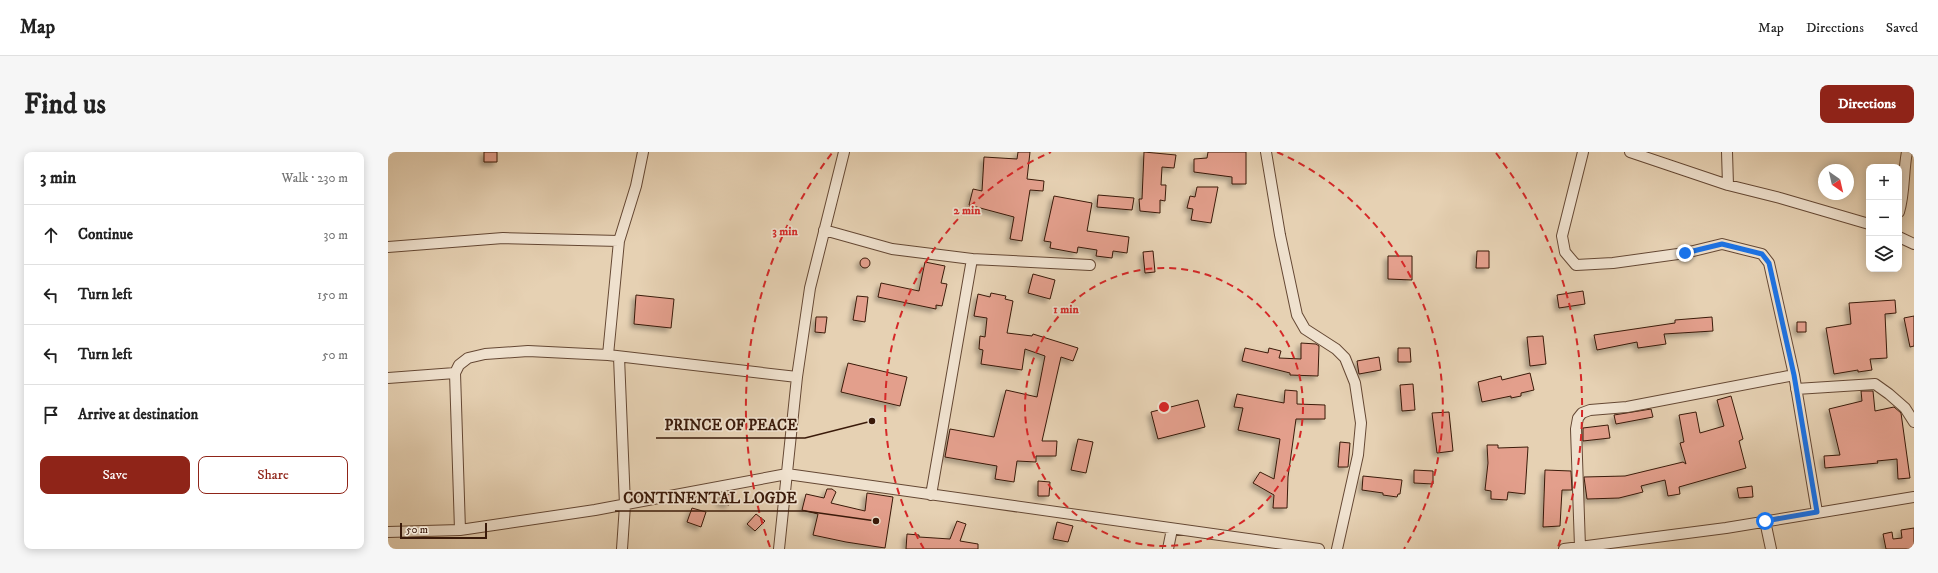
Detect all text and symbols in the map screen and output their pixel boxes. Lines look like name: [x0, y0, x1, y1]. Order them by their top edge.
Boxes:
text: Map: [20, 16, 55, 39]
text: Map: [1758, 19, 1784, 37]
text: Directions: [1806, 19, 1864, 37]
text: Saved: [1886, 19, 1918, 37]
button: Directions: [1820, 85, 1914, 123]
text: Find us: [24, 87, 106, 122]
north arrow: [1818, 164, 1854, 200]
map controls: [1866, 164, 1902, 272]
button: +: [1866, 164, 1902, 200]
text: 3 min: [40, 167, 76, 189]
text: Walk · 230 m: [282, 170, 348, 186]
button: −: [1866, 200, 1902, 236]
text: 2 min: [954, 203, 981, 218]
icon: ahead: [40, 224, 62, 246]
text: 3 min: [772, 224, 798, 239]
text: Continue: [78, 225, 133, 244]
text: 30 m: [324, 227, 348, 243]
button: layers: [1866, 236, 1902, 272]
route end: [1676, 244, 1694, 262]
icon: left: [40, 284, 62, 306]
text: Turn left: [78, 285, 132, 304]
text: 150 m: [317, 287, 348, 303]
text: 1 min: [1053, 302, 1079, 317]
icon: left: [40, 344, 62, 366]
text: Turn left: [78, 345, 132, 364]
text: 50 m: [322, 347, 348, 363]
centre of rings: [1157, 400, 1171, 414]
icon: arrive: [40, 404, 62, 426]
text: Arrive at destination: [78, 405, 198, 424]
callout: PRINCE OF PEACE: [656, 411, 805, 438]
text: PRINCE OF PEACE: [664, 416, 798, 435]
button: Save: [40, 456, 190, 494]
button: Share: [198, 456, 348, 494]
callout: CONTINENTAL LOGDE: [615, 484, 805, 511]
text: CONTINENTAL LOGDE: [623, 489, 797, 508]
route start: [1756, 512, 1774, 530]
scale bar: [400, 521, 487, 540]
text: 50 m: [406, 523, 428, 537]

